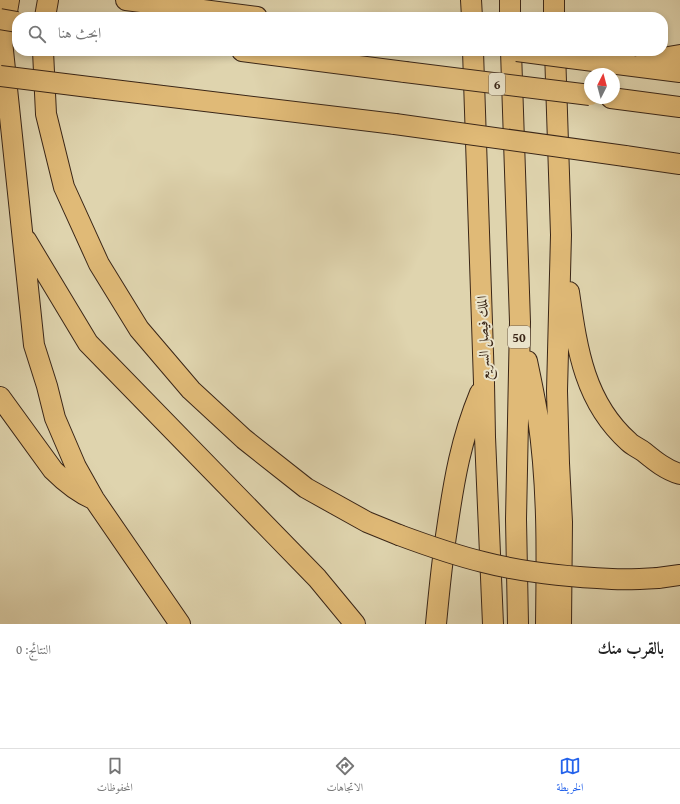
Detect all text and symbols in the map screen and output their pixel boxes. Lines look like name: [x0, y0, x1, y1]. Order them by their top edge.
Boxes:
search box: [12, 12, 668, 56]
text: ابحث هنا: [58, 22, 101, 43]
icon: search: [26, 23, 48, 45]
north arrow: [584, 68, 620, 104]
road number: 6: [489, 73, 505, 95]
street label: الملك فيصل السريع: [472, 295, 498, 381]
road number: 50: [508, 326, 530, 348]
text: بالقرب منك: [597, 635, 664, 660]
text: النتائج: 0: [16, 640, 51, 659]
tab: المحفوظات: [97, 755, 133, 798]
tab: الاتجاهات: [326, 755, 363, 798]
tab: الخريطة: [557, 755, 583, 798]

